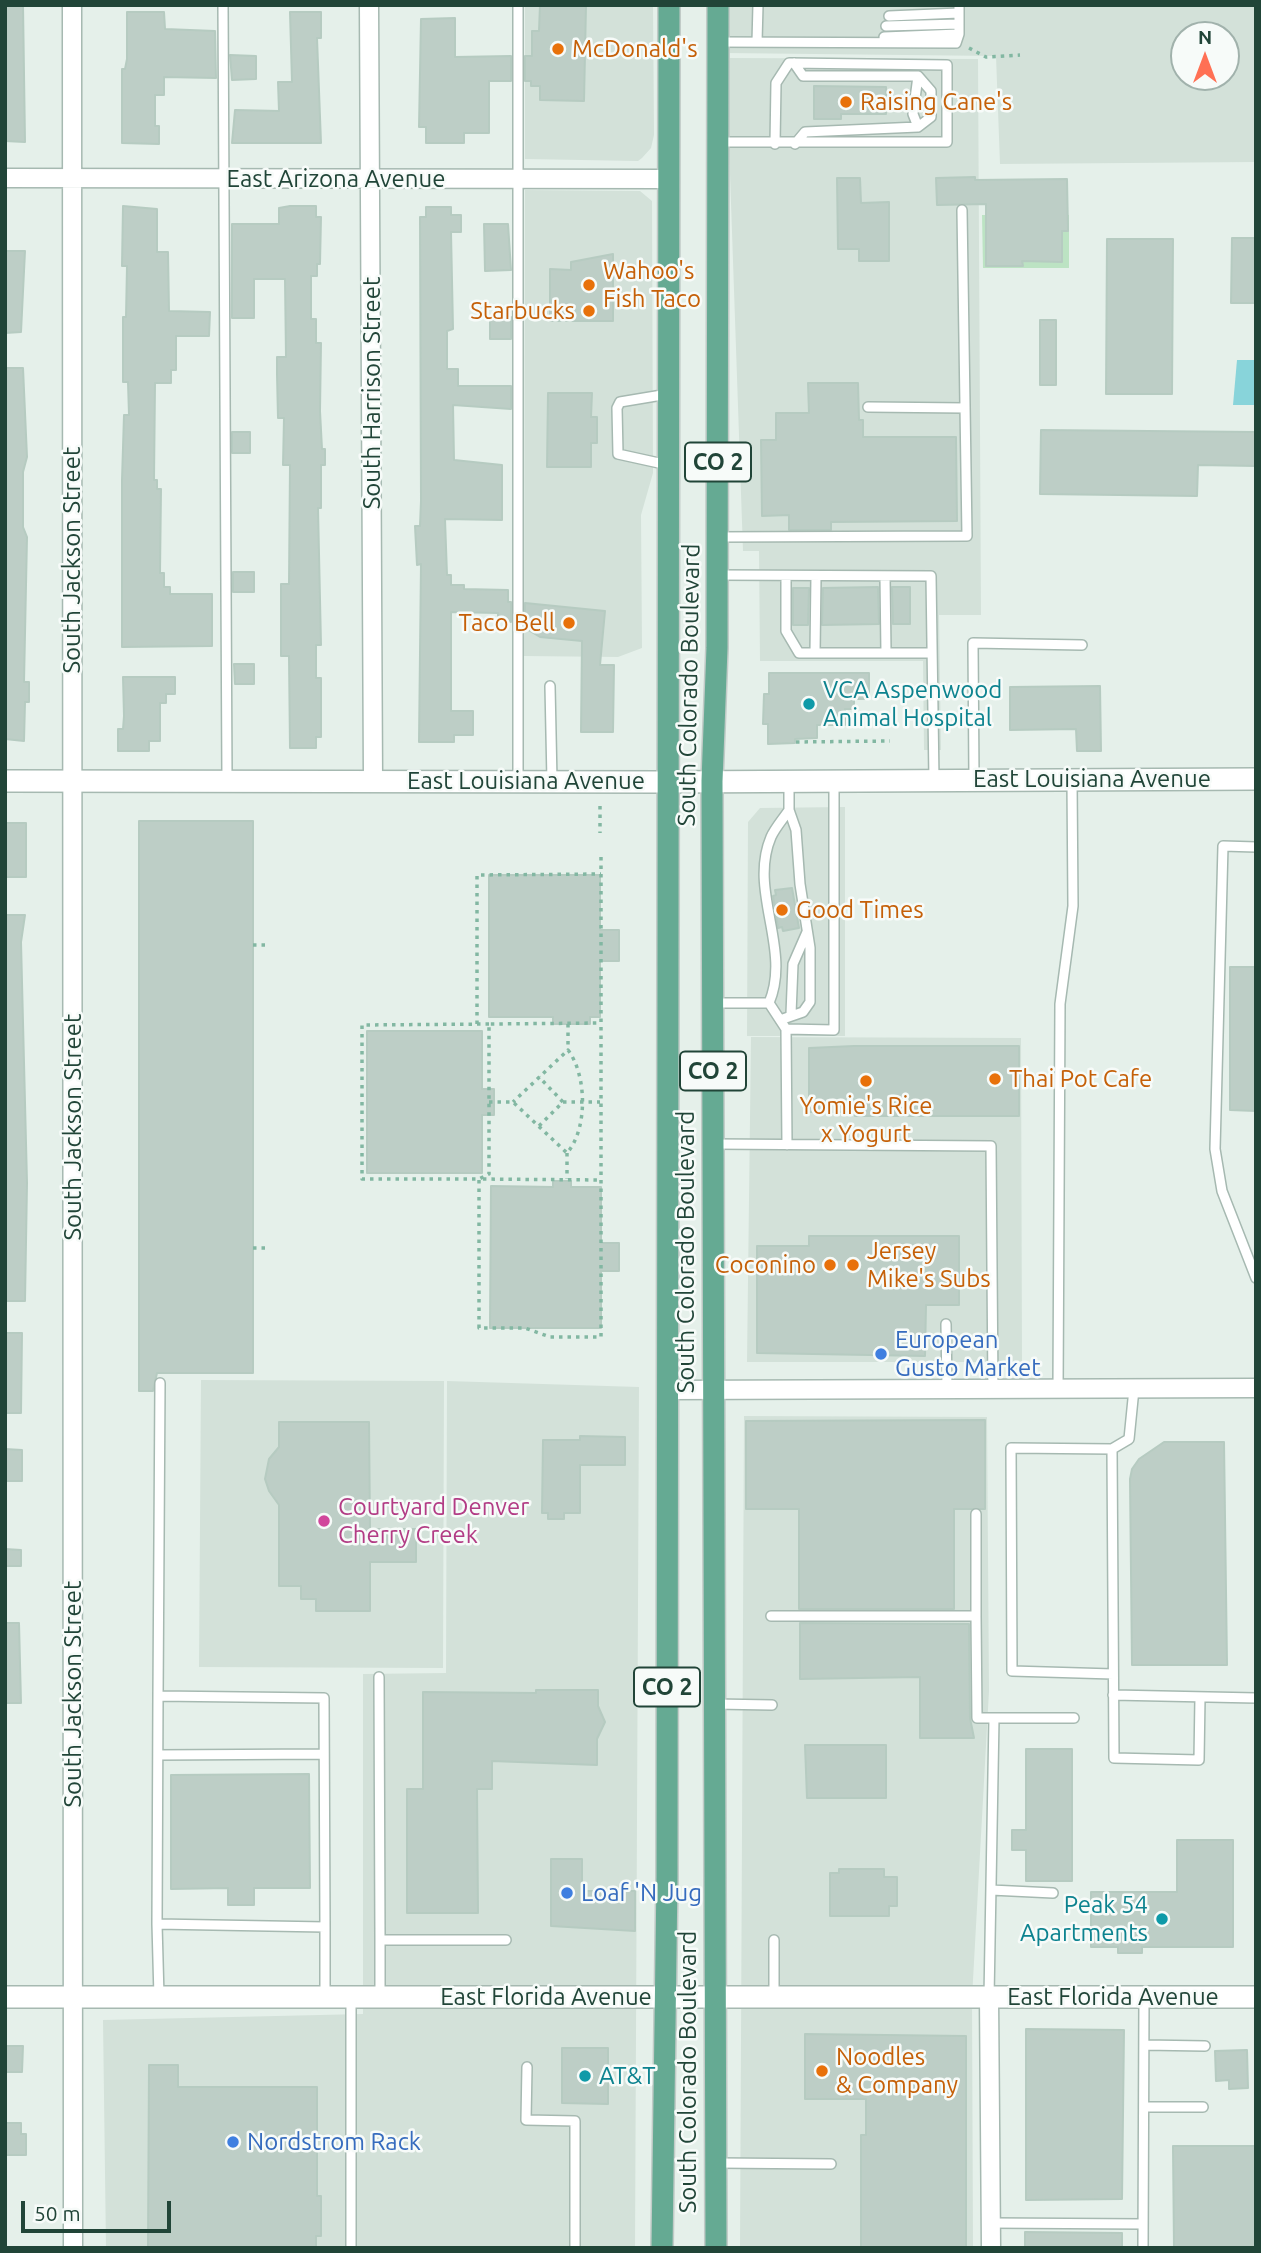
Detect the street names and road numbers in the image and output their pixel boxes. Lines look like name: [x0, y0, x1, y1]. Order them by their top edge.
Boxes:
street label: East Arizona Avenue: [227, 165, 445, 193]
street label: South Harrison Street: [358, 277, 386, 509]
road number: CO 2: [685, 442, 751, 482]
street label: South Jackson Street: [58, 446, 86, 674]
street label: South Colorado Boulevard: [672, 543, 706, 827]
street label: East Louisiana Avenue: [973, 765, 1211, 793]
street label: East Louisiana Avenue: [407, 767, 645, 795]
street label: South Jackson Street: [59, 1013, 87, 1241]
road number: CO 2: [680, 1052, 746, 1090]
street label: South Colorado Boulevard: [672, 1111, 700, 1393]
street label: South Jackson Street: [59, 1580, 87, 1808]
road number: CO 2: [634, 1668, 700, 1706]
street label: South Colorado Boulevard: [674, 1931, 702, 2213]
street label: East Florida Avenue: [440, 1983, 652, 2011]
street label: East Florida Avenue: [1007, 1983, 1219, 2011]

